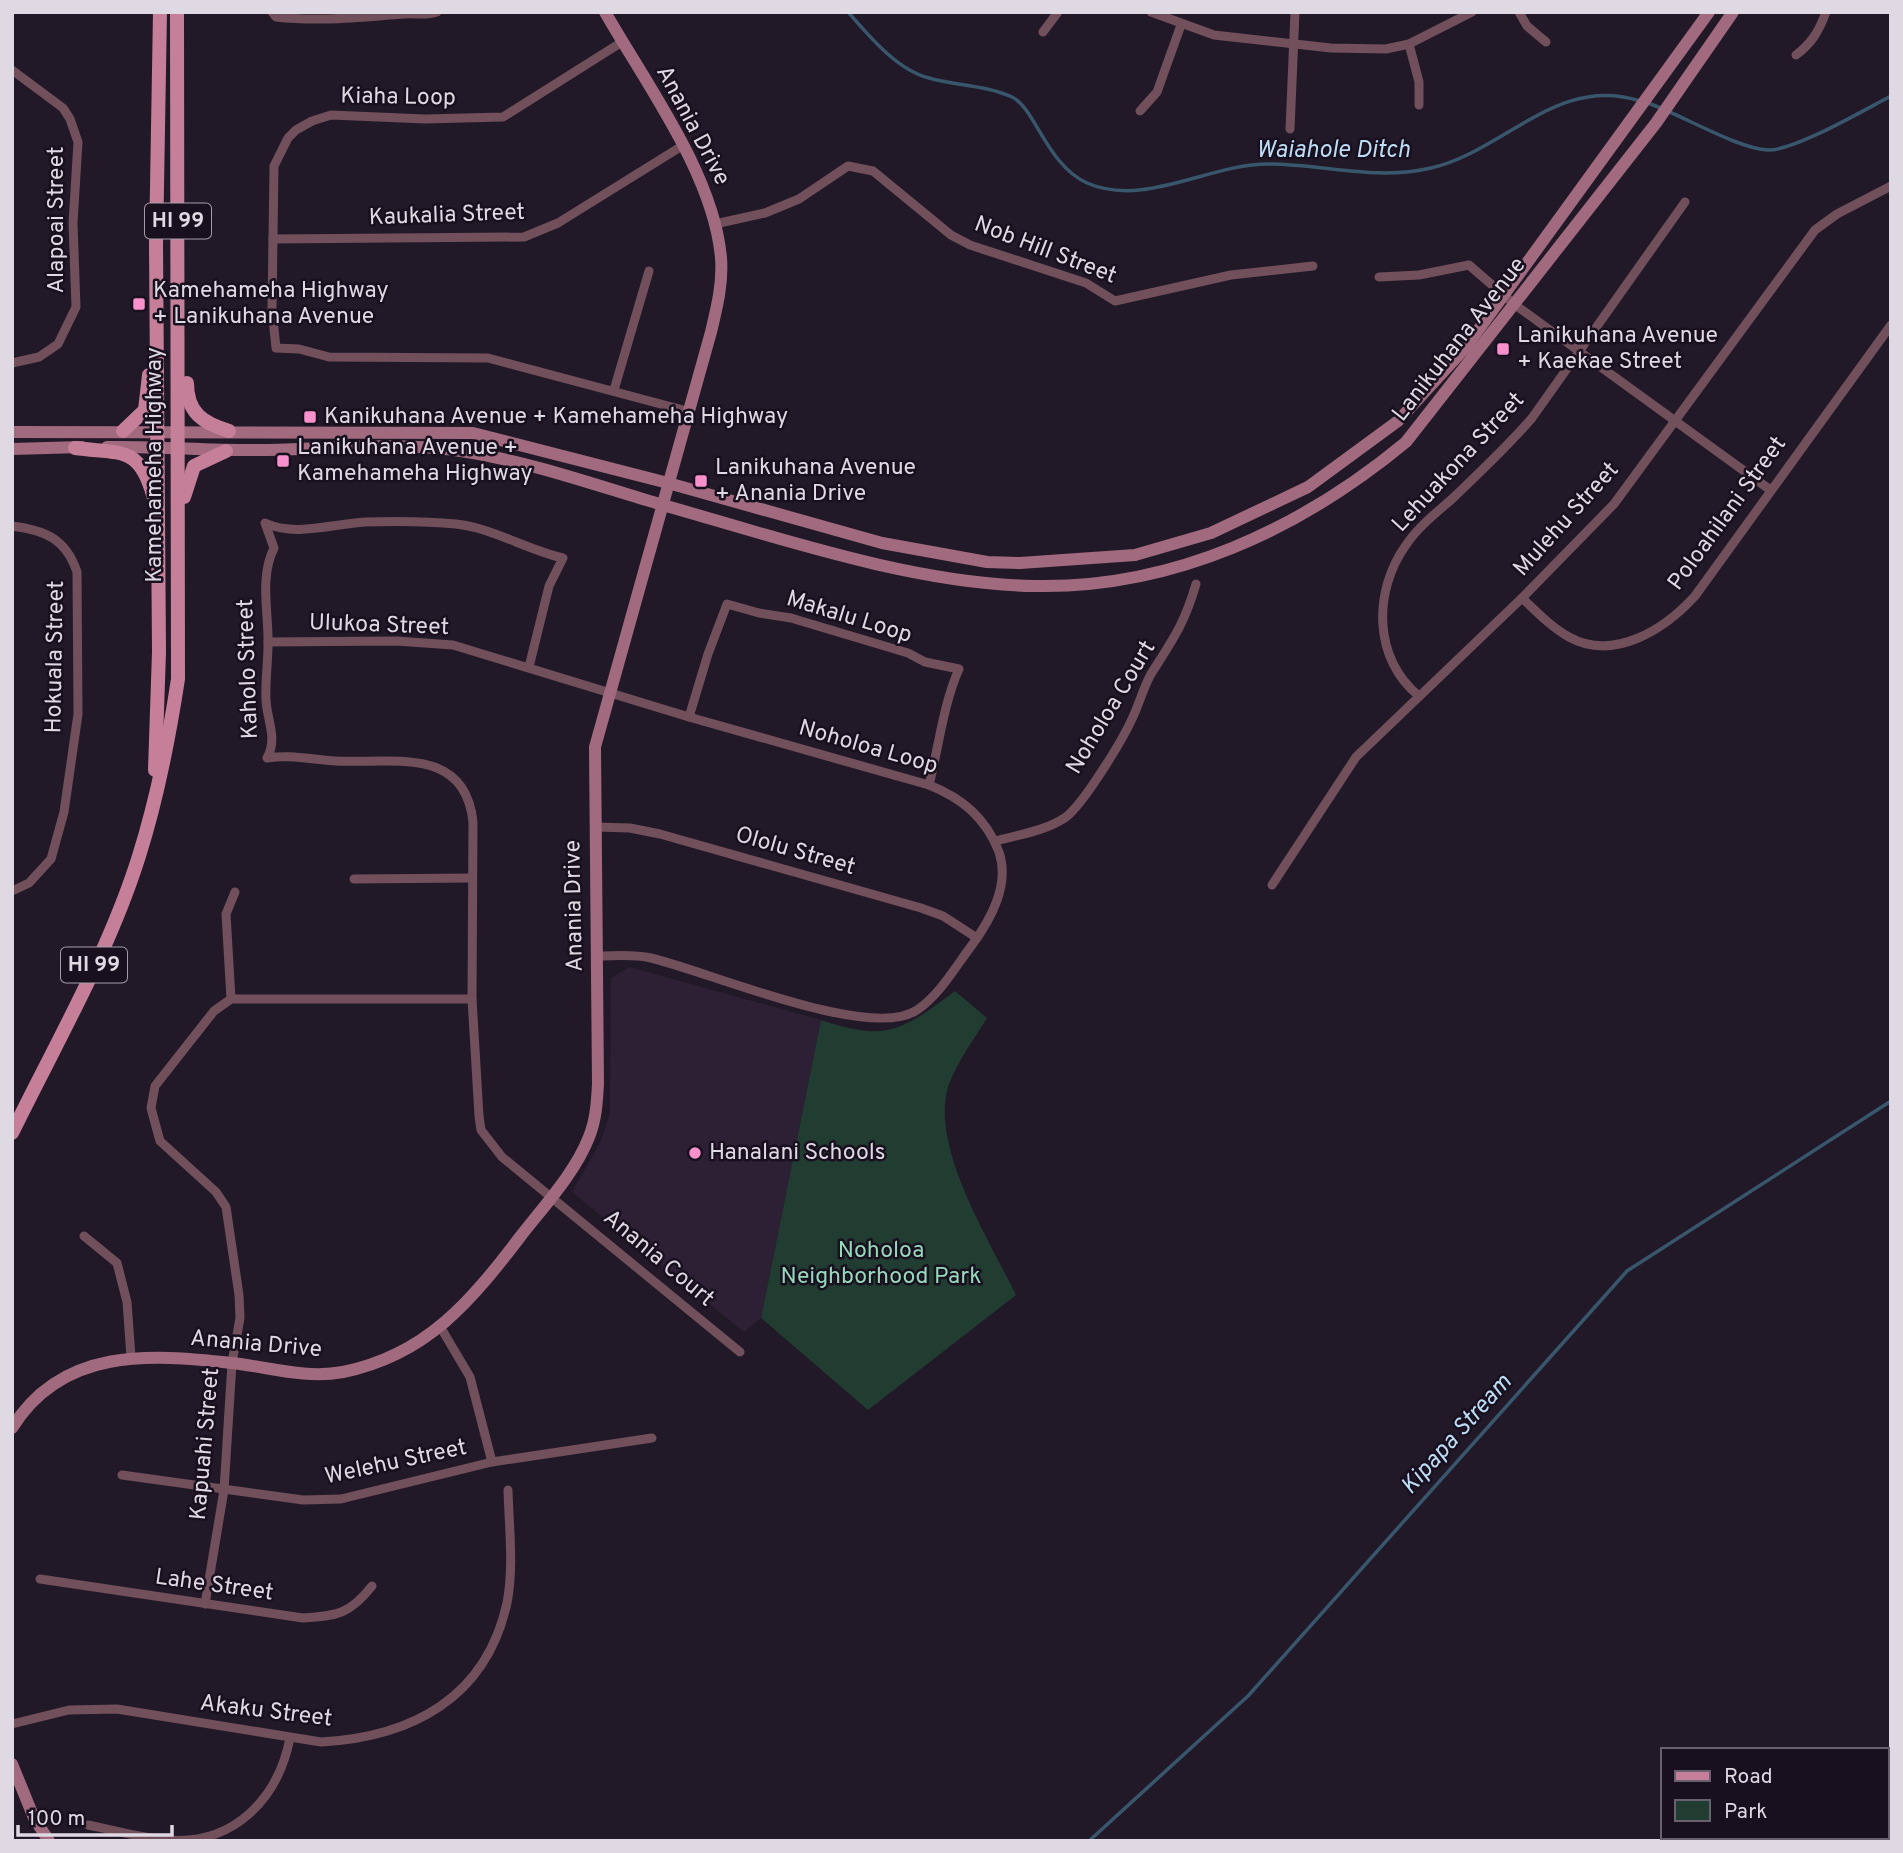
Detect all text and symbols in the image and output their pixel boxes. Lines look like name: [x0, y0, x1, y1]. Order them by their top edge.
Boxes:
street label: Anania Drive: [648, 61, 736, 191]
street label: Kiaha Loop: [340, 82, 456, 114]
water label: Waiahole Ditch: [1256, 136, 1410, 166]
street label: Alapoai Street: [43, 146, 72, 294]
street label: Kaukalia Street: [368, 199, 526, 233]
road number: HI 99: [145, 204, 211, 238]
street label: Nob Hill Street: [970, 211, 1120, 291]
street label: Lanikuhana Avenue: [1387, 252, 1533, 428]
place label: Kamehameha Highway + Lanikuhana Avenue: [153, 277, 389, 332]
marker: Kamehameha Highway + Lanikuhana Avenue: [131, 296, 147, 312]
place label: Lanikuhana Avenue + Kaekae Street: [1517, 322, 1718, 377]
marker: Lanikuhana Avenue + Kaekae Street: [1495, 341, 1511, 357]
street label: Kamehameha Highway: [141, 347, 170, 583]
street label: Lehuakona Street: [1386, 387, 1532, 539]
place label: Kanikuhana Avenue + Kamehameha Highway: [324, 403, 788, 432]
marker: Kanikuhana Avenue + Kamehameha Highway: [302, 409, 318, 425]
street label: Poloahilani Street: [1662, 431, 1794, 597]
place label: Lanikuhana Avenue + Kamehameha Highway: [297, 434, 533, 489]
marker: Lanikuhana Avenue + Kamehameha Highway: [275, 453, 291, 469]
place label: Lanikuhana Avenue + Anania Drive: [715, 454, 916, 509]
street label: Mulehu Street: [1508, 457, 1626, 583]
marker: Lanikuhana Avenue + Anania Drive: [693, 473, 709, 489]
street label: Hokuala Street: [40, 580, 72, 734]
street label: Makalu Loop: [783, 585, 915, 651]
street label: Kaholo Street: [232, 598, 266, 740]
street label: Ulukoa Street: [308, 609, 450, 643]
street label: Noholoa Court: [1061, 636, 1163, 780]
street label: Noholoa Loop: [795, 714, 941, 782]
street label: Ololu Street: [732, 821, 858, 883]
street label: Anania Drive: [559, 840, 591, 972]
road number: HI 99: [61, 948, 127, 982]
place label: Hanalani Schools: [709, 1139, 886, 1168]
marker: Hanalani Schools: [687, 1145, 703, 1161]
street label: Anania Court: [596, 1204, 720, 1314]
park label: Noholoa Neighborhood Park: [781, 1237, 981, 1292]
street label: Anania Drive: [189, 1325, 323, 1365]
street label: Kapuahi Street: [185, 1367, 227, 1521]
water label: Kipapa Stream: [1395, 1368, 1519, 1501]
street label: Welehu Street: [322, 1434, 470, 1492]
street label: Lahe Street: [153, 1563, 275, 1609]
street label: Akaku Street: [198, 1690, 334, 1734]
legend: [1661, 1748, 1889, 1839]
text: Road: [1724, 1764, 1773, 1791]
scale bar: [18, 1794, 172, 1838]
text: Park: [1724, 1799, 1767, 1826]
text: 100 m: [28, 1806, 85, 1833]

